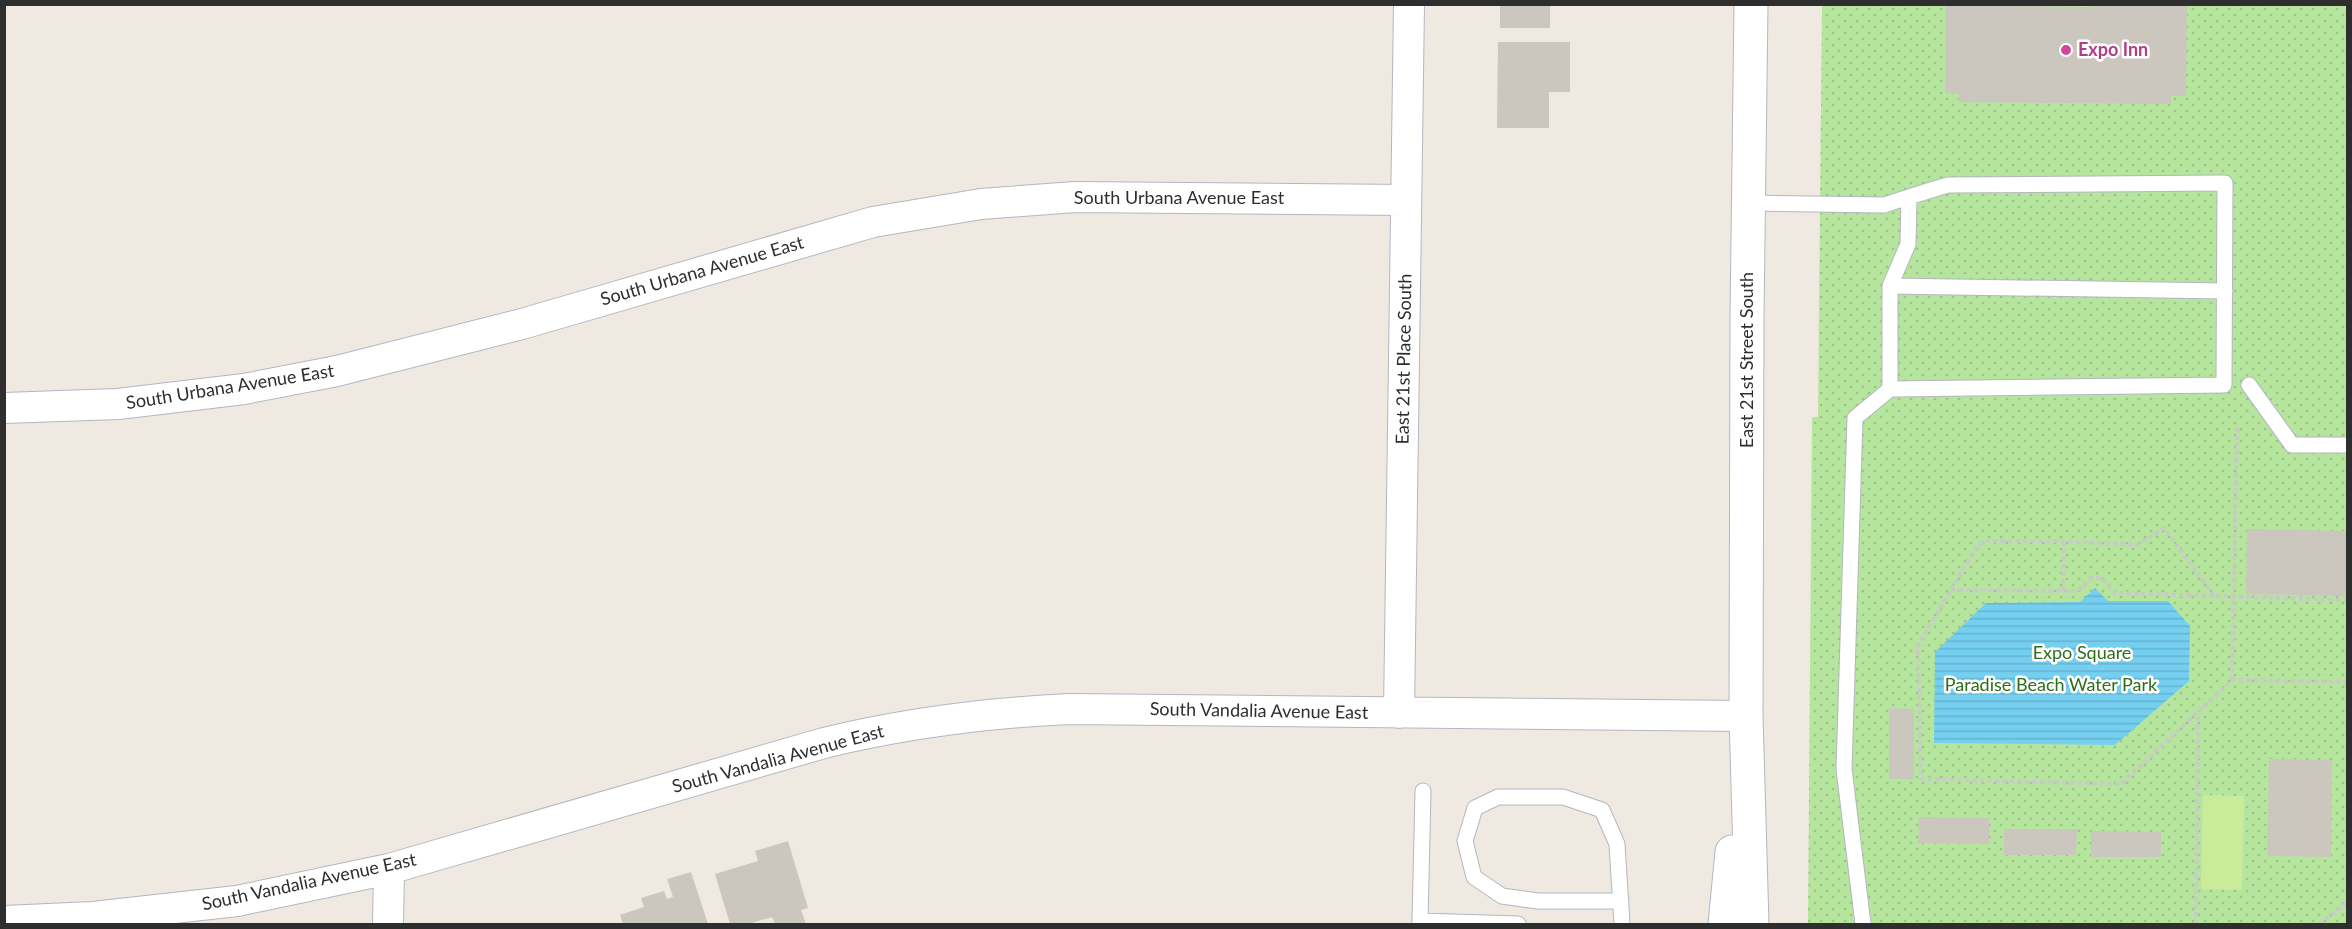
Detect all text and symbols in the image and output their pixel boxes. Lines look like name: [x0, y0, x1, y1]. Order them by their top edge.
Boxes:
place label: Expo Inn: [2078, 38, 2148, 60]
marker: Expo Inn: [2059, 43, 2073, 57]
street label: South Urbana Avenue East: [1074, 186, 1285, 208]
street label: South Urbana Avenue East: [598, 230, 806, 310]
street label: East 21st Street South: [1735, 272, 1757, 448]
street label: East 21st Place South: [1391, 273, 1415, 445]
street label: South Urbana Avenue East: [124, 359, 336, 413]
park label: Expo Square: [2033, 641, 2131, 663]
park label: Paradise Beach Water Park: [1945, 673, 2158, 695]
street label: South Vandalia Avenue East: [1150, 697, 1369, 723]
street label: South Vandalia Avenue East: [669, 719, 887, 797]
street label: South Vandalia Avenue East: [200, 847, 418, 914]

